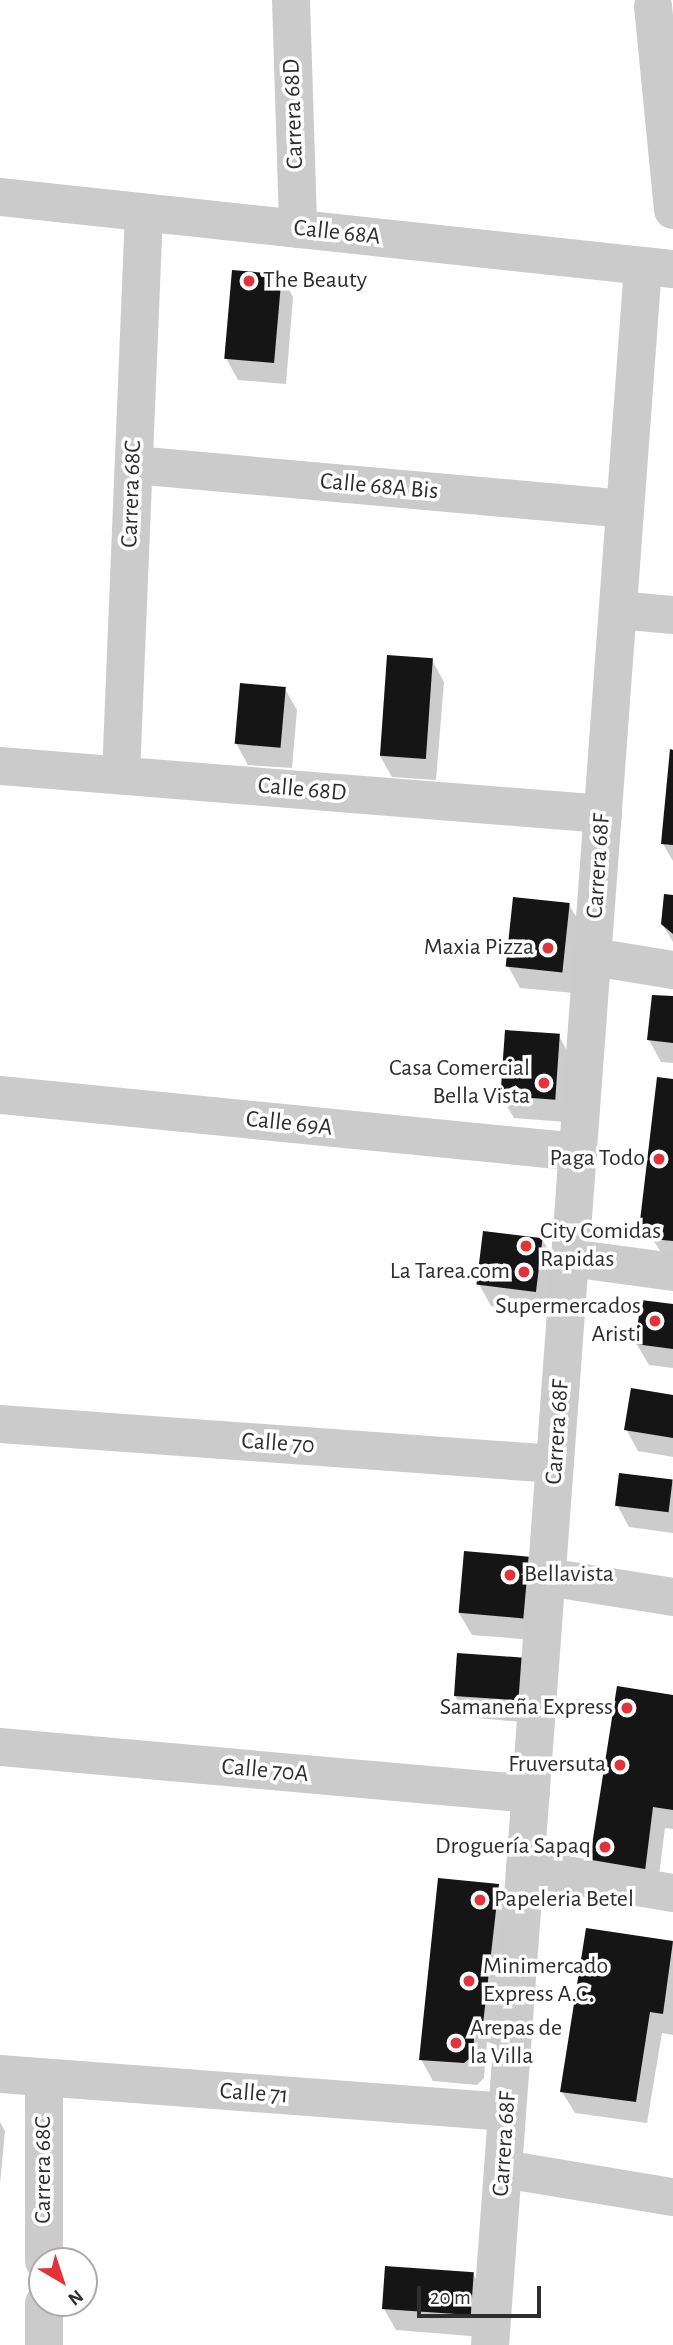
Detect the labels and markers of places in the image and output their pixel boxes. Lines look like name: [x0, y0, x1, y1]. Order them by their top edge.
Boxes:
place label: The Beauty: [263, 267, 367, 295]
marker: The Beauty: [241, 273, 257, 289]
place label: Maxia Pizza: [424, 934, 534, 962]
marker: Maxia Pizza: [540, 940, 556, 956]
place label: Casa Comercial Bella Vista: [389, 1055, 530, 1111]
marker: Casa Comercial Bella Vista: [536, 1075, 552, 1091]
place label: Paga Todo: [549, 1145, 645, 1173]
marker: Paga Todo: [651, 1151, 667, 1167]
place label: City Comidas Rapidas: [540, 1218, 661, 1274]
marker: City Comidas Rapidas: [518, 1238, 534, 1254]
place label: La Tarea.com: [390, 1258, 510, 1286]
marker: La Tarea.com: [516, 1264, 532, 1280]
place label: Supermercados Aristi: [495, 1293, 641, 1349]
marker: Supermercados Aristi: [647, 1313, 663, 1329]
place label: Bellavista: [524, 1561, 614, 1589]
marker: Bellavista: [502, 1567, 518, 1583]
place label: Samaneña Express: [440, 1694, 613, 1722]
marker: Samaneña Express: [619, 1700, 635, 1716]
place label: Fruversuta: [508, 1751, 606, 1779]
marker: Fruversuta: [612, 1757, 628, 1773]
place label: Droguería Sapaq: [435, 1833, 591, 1861]
marker: Droguería Sapaq: [597, 1839, 613, 1855]
place label: Papeleria Betel: [494, 1886, 634, 1914]
marker: Papeleria Betel: [472, 1892, 488, 1908]
place label: Minimercado Express A.C.: [483, 1953, 608, 2009]
marker: Minimercado Express A.C.: [461, 1973, 477, 1989]
place label: Arepas de la Villa: [470, 2015, 562, 2071]
marker: Arepas de la Villa: [448, 2035, 464, 2051]

